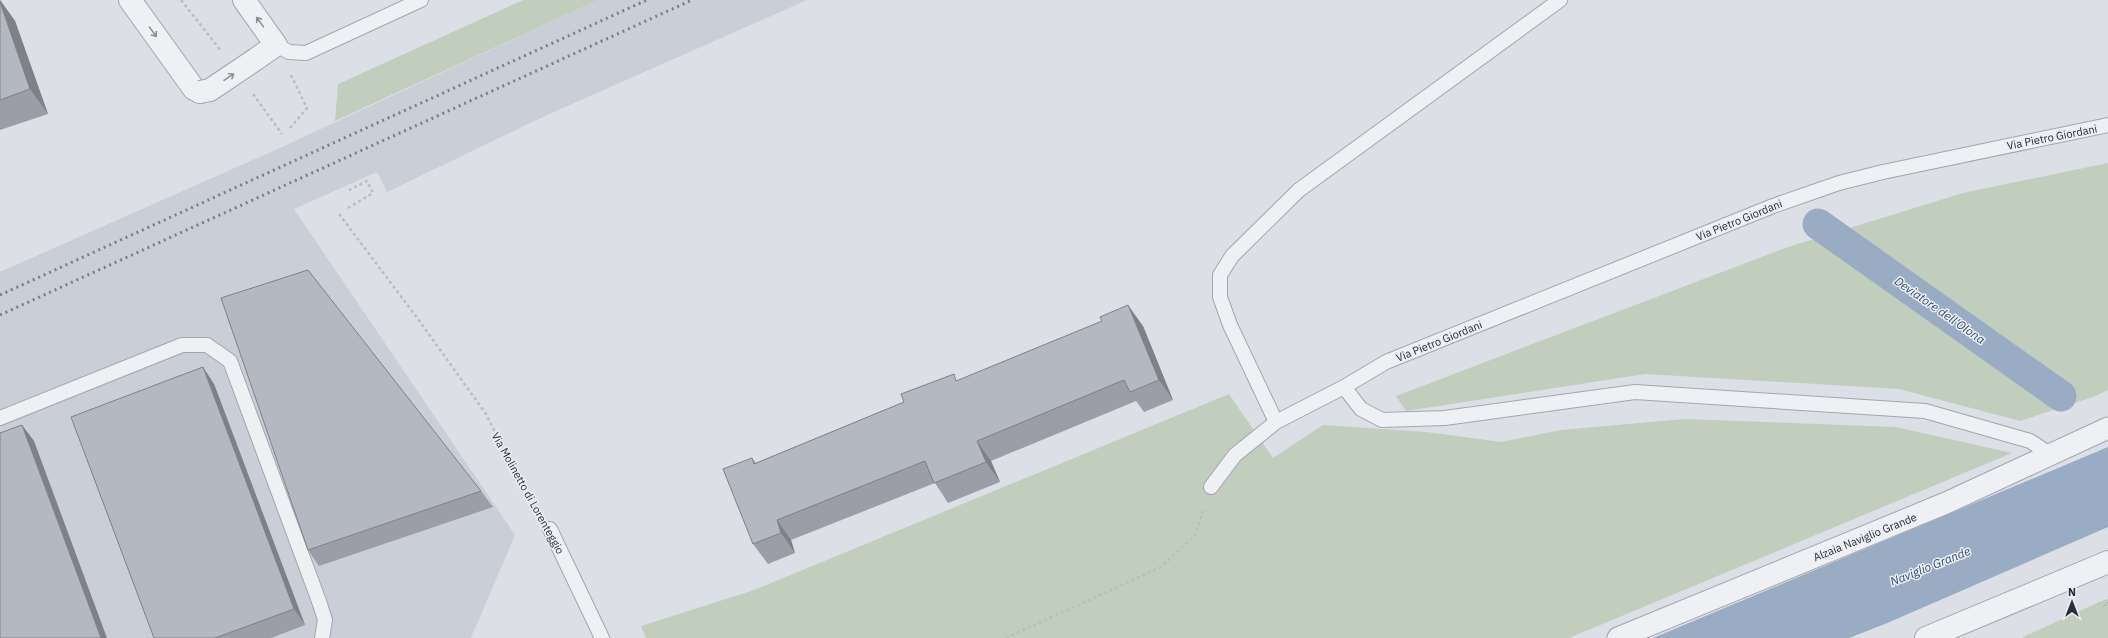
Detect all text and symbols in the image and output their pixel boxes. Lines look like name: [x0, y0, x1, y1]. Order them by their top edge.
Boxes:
one-way arrow: [256, 17, 264, 28]
one-way arrow: [148, 26, 157, 37]
one-way arrow: [223, 73, 234, 81]
street label: Via Pietro Giordani: [2006, 121, 2098, 153]
street label: Via Pietro Giordani: [1694, 196, 1784, 244]
water label: Deviatore dell'Olona: [1892, 273, 1988, 347]
street label: Via Pietro Giordani: [1394, 317, 1484, 365]
street label: Via Molinetto di Lorenteggio: [489, 430, 567, 556]
street label: Alzaia Naviglio Grande: [1811, 510, 1919, 564]
water label: Naviglio Grande: [1888, 543, 1972, 589]
north arrow: [2052, 582, 2092, 622]
text: N: [2068, 585, 2076, 599]

